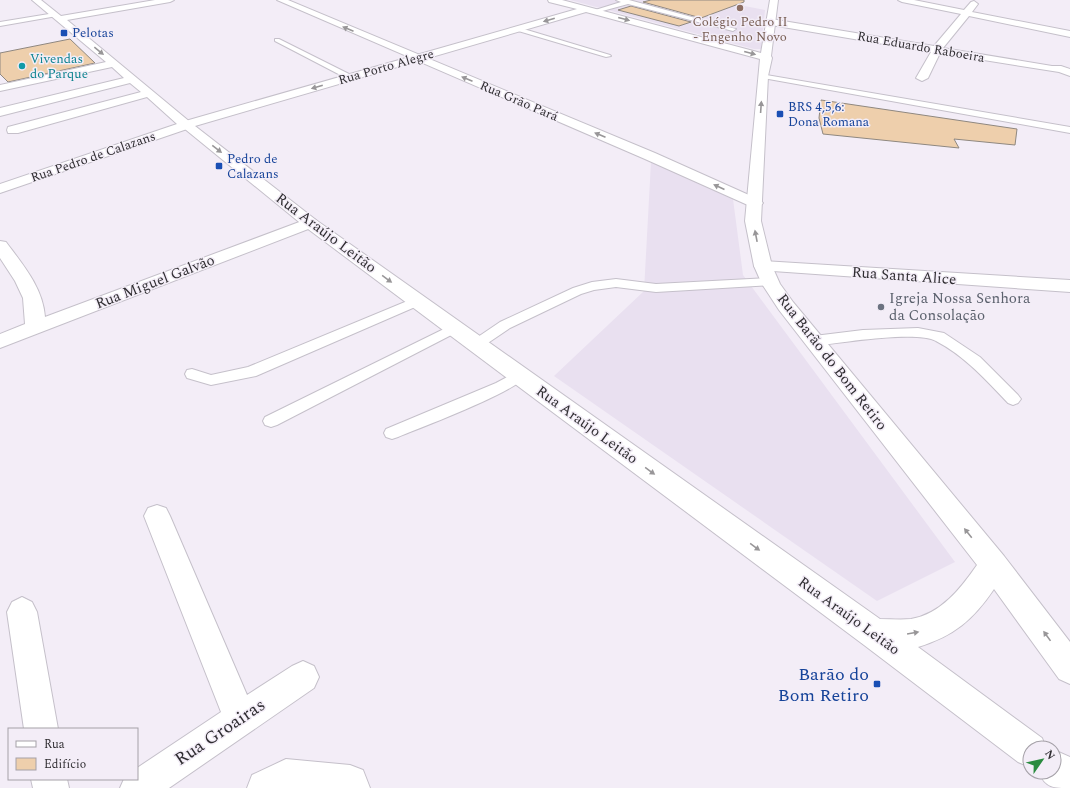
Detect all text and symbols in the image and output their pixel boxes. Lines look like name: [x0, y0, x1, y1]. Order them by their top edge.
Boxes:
marker: Colégio Pedro II - Engenho Novo: [735, 3, 745, 13]
place label: Colégio Pedro II - Engenho Novo: [692, 12, 788, 47]
one-way arrow: [619, 16, 631, 22]
one-way arrow: [543, 17, 555, 23]
place label: Pelotas: [72, 23, 114, 43]
one-way arrow: [341, 25, 353, 31]
street label: Rua Eduardo Raboeira: [856, 26, 987, 68]
marker: Pelotas: [59, 28, 69, 38]
street label: Rua Porto Alegre: [336, 44, 436, 90]
one-way arrow: [93, 46, 104, 55]
place label: Vivendas do Parque: [30, 49, 88, 84]
one-way arrow: [744, 50, 756, 56]
marker: Vivendas do Parque: [17, 61, 27, 71]
street label: Rua Grão Pará: [477, 75, 562, 127]
one-way arrow: [461, 76, 473, 82]
one-way arrow: [311, 84, 323, 90]
place label: BRS 4,5,6: Dona Romana: [788, 97, 870, 132]
one-way arrow: [758, 101, 765, 113]
marker: BRS 4,5,6: Dona Romana: [775, 109, 785, 119]
street label: Rua Pedro de Calazans: [28, 126, 158, 188]
one-way arrow: [594, 131, 606, 137]
one-way arrow: [211, 145, 222, 154]
place label: Pedro de Calazans: [227, 149, 279, 184]
marker: Pedro de Calazans: [214, 161, 224, 171]
one-way arrow: [714, 184, 725, 190]
street label: Rua Araújo Leitão: [271, 187, 381, 279]
one-way arrow: [753, 230, 759, 242]
street label: Rua Miguel Galvão: [92, 249, 218, 315]
street label: Rua Santa Alice: [851, 261, 957, 291]
one-way arrow: [382, 275, 392, 283]
place label: Igreja Nossa Senhora da Consolação: [889, 287, 1031, 327]
street label: Rua Barão do Bom Retiro: [771, 289, 893, 435]
marker: Igreja Nossa Senhora da Consolação: [876, 302, 886, 312]
street label: Rua Araújo Leitão: [531, 380, 643, 470]
one-way arrow: [645, 467, 656, 475]
one-way arrow: [964, 527, 973, 538]
one-way arrow: [750, 543, 761, 552]
street label: Rua Araújo Leitão: [793, 571, 905, 661]
one-way arrow: [907, 629, 920, 635]
one-way arrow: [1043, 631, 1051, 642]
place label: Barão do Bom Retiro: [778, 661, 869, 709]
marker: Barão do Bom Retiro: [872, 679, 882, 689]
street label: Rua Groairas: [169, 692, 271, 772]
legend: [8, 728, 138, 780]
text: Rua: [44, 735, 65, 754]
north arrow: [1022, 740, 1062, 780]
text: N: [1040, 746, 1059, 763]
text: Edifício: [44, 755, 86, 774]

